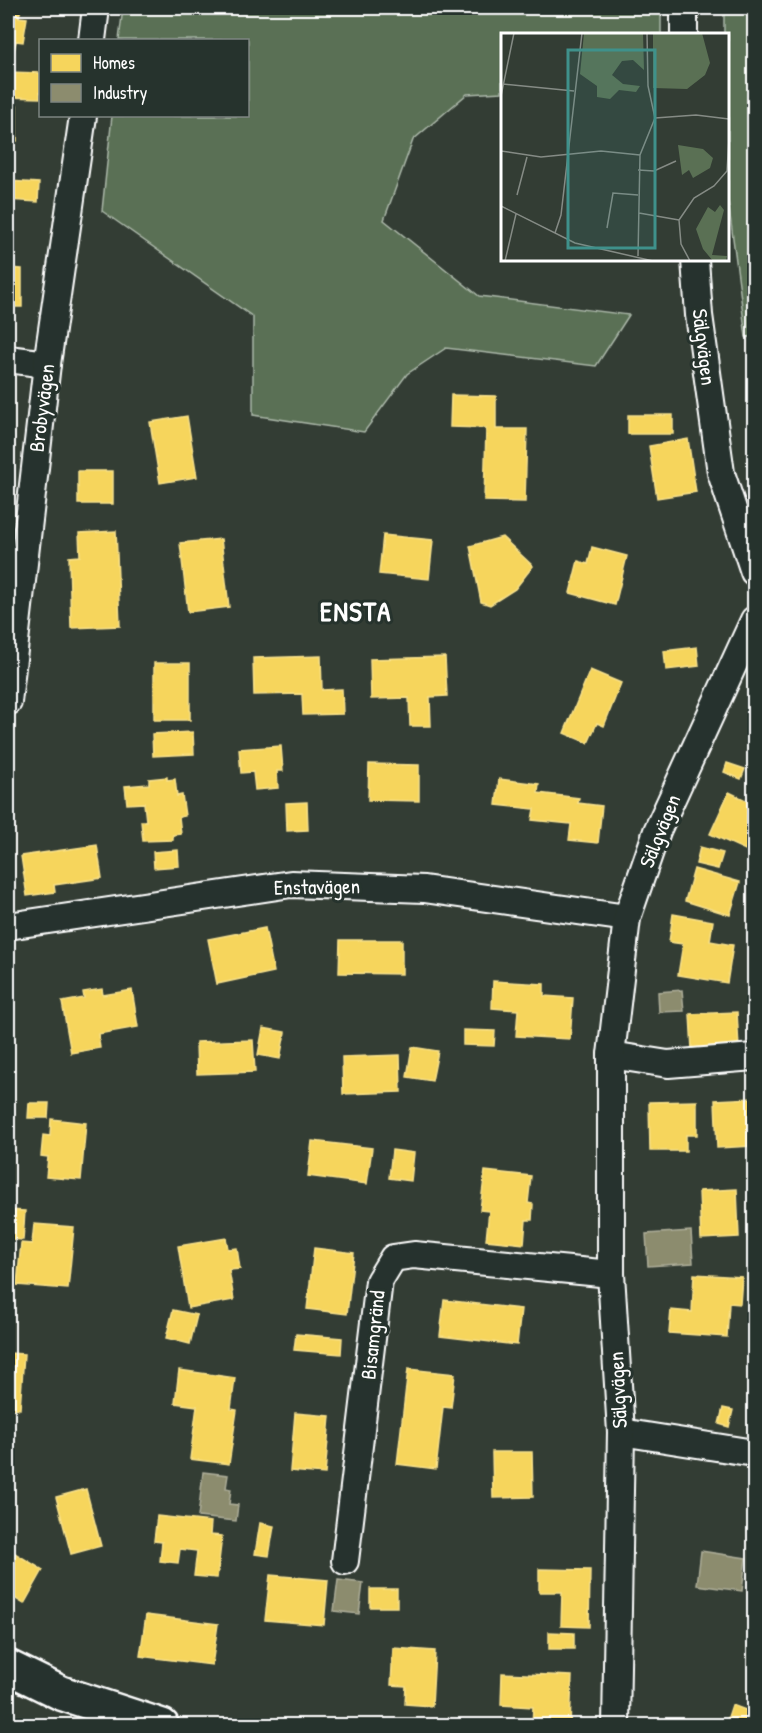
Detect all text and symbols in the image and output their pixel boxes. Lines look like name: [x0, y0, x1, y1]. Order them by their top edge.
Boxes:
inset map: [501, 33, 729, 261]
legend: [39, 39, 249, 117]
text: Homes: [93, 50, 135, 75]
text: Industry: [93, 80, 148, 105]
street label: Sälgvägen: [685, 307, 724, 387]
street label: Brobyvägen: [22, 362, 61, 454]
district label: ENSTA: [320, 593, 392, 629]
street label: Sälgvägen: [632, 790, 687, 872]
street label: Enstavägen: [274, 871, 360, 902]
street label: Bisamgränd: [353, 1289, 392, 1381]
street label: Sälgvägen: [601, 1351, 634, 1429]

